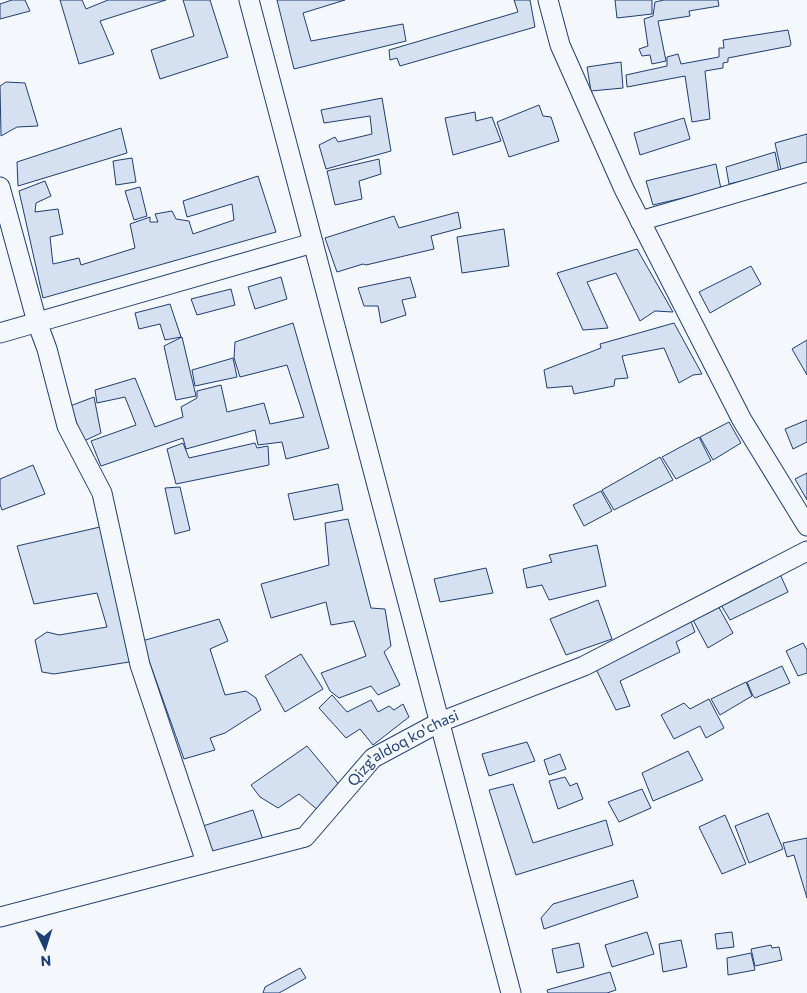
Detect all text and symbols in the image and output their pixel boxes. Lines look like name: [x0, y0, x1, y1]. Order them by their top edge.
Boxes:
street label: Qizg'aldoq ko'chasi: [343, 706, 461, 789]
north arrow: [20, 923, 70, 973]
text: N: [40, 953, 52, 970]

